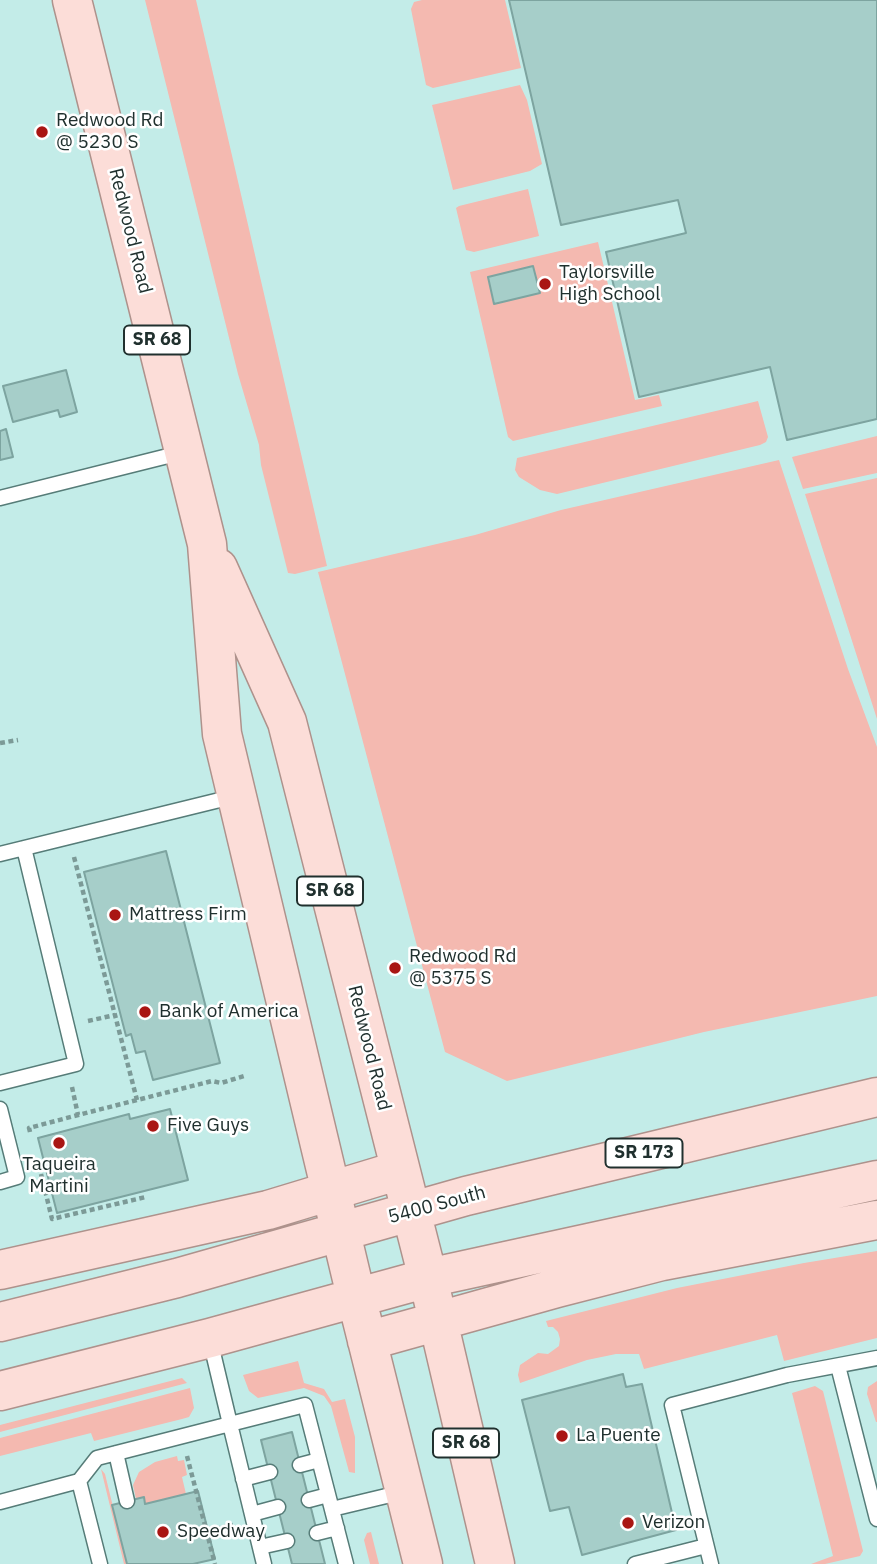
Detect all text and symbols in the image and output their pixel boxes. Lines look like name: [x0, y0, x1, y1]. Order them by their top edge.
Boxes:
place label: Redwood Rd @ 5230 S: [56, 110, 164, 154]
marker: Redwood Rd @ 5230 S: [34, 124, 50, 140]
street label: Redwood Road: [103, 166, 157, 296]
place label: Taylorsville High School: [559, 262, 660, 306]
marker: Taylorsville High School: [537, 276, 553, 292]
road number: SR 68: [124, 326, 190, 354]
road number: SR 68: [297, 876, 363, 906]
place label: Mattress Firm: [129, 904, 247, 926]
marker: Mattress Firm: [107, 907, 123, 923]
place label: Redwood Rd @ 5375 S: [409, 946, 517, 990]
marker: Redwood Rd @ 5375 S: [387, 960, 403, 976]
street label: Redwood Road: [342, 983, 396, 1113]
place label: Bank of America: [159, 1001, 299, 1023]
marker: Bank of America: [137, 1004, 153, 1020]
place label: Five Guys: [167, 1115, 249, 1137]
marker: Five Guys: [145, 1118, 161, 1134]
marker: Taqueira Martini: [51, 1135, 67, 1151]
road number: SR 173: [606, 1138, 682, 1168]
place label: Taqueira Martini: [22, 1154, 96, 1198]
street label: 5400 South: [386, 1181, 488, 1229]
place label: La Puente: [576, 1425, 661, 1447]
road number: SR 68: [433, 1428, 499, 1458]
marker: La Puente: [554, 1428, 570, 1444]
place label: Verizon: [642, 1512, 705, 1534]
marker: Verizon: [620, 1515, 636, 1531]
place label: Speedway: [177, 1521, 265, 1543]
marker: Speedway: [155, 1524, 171, 1540]

